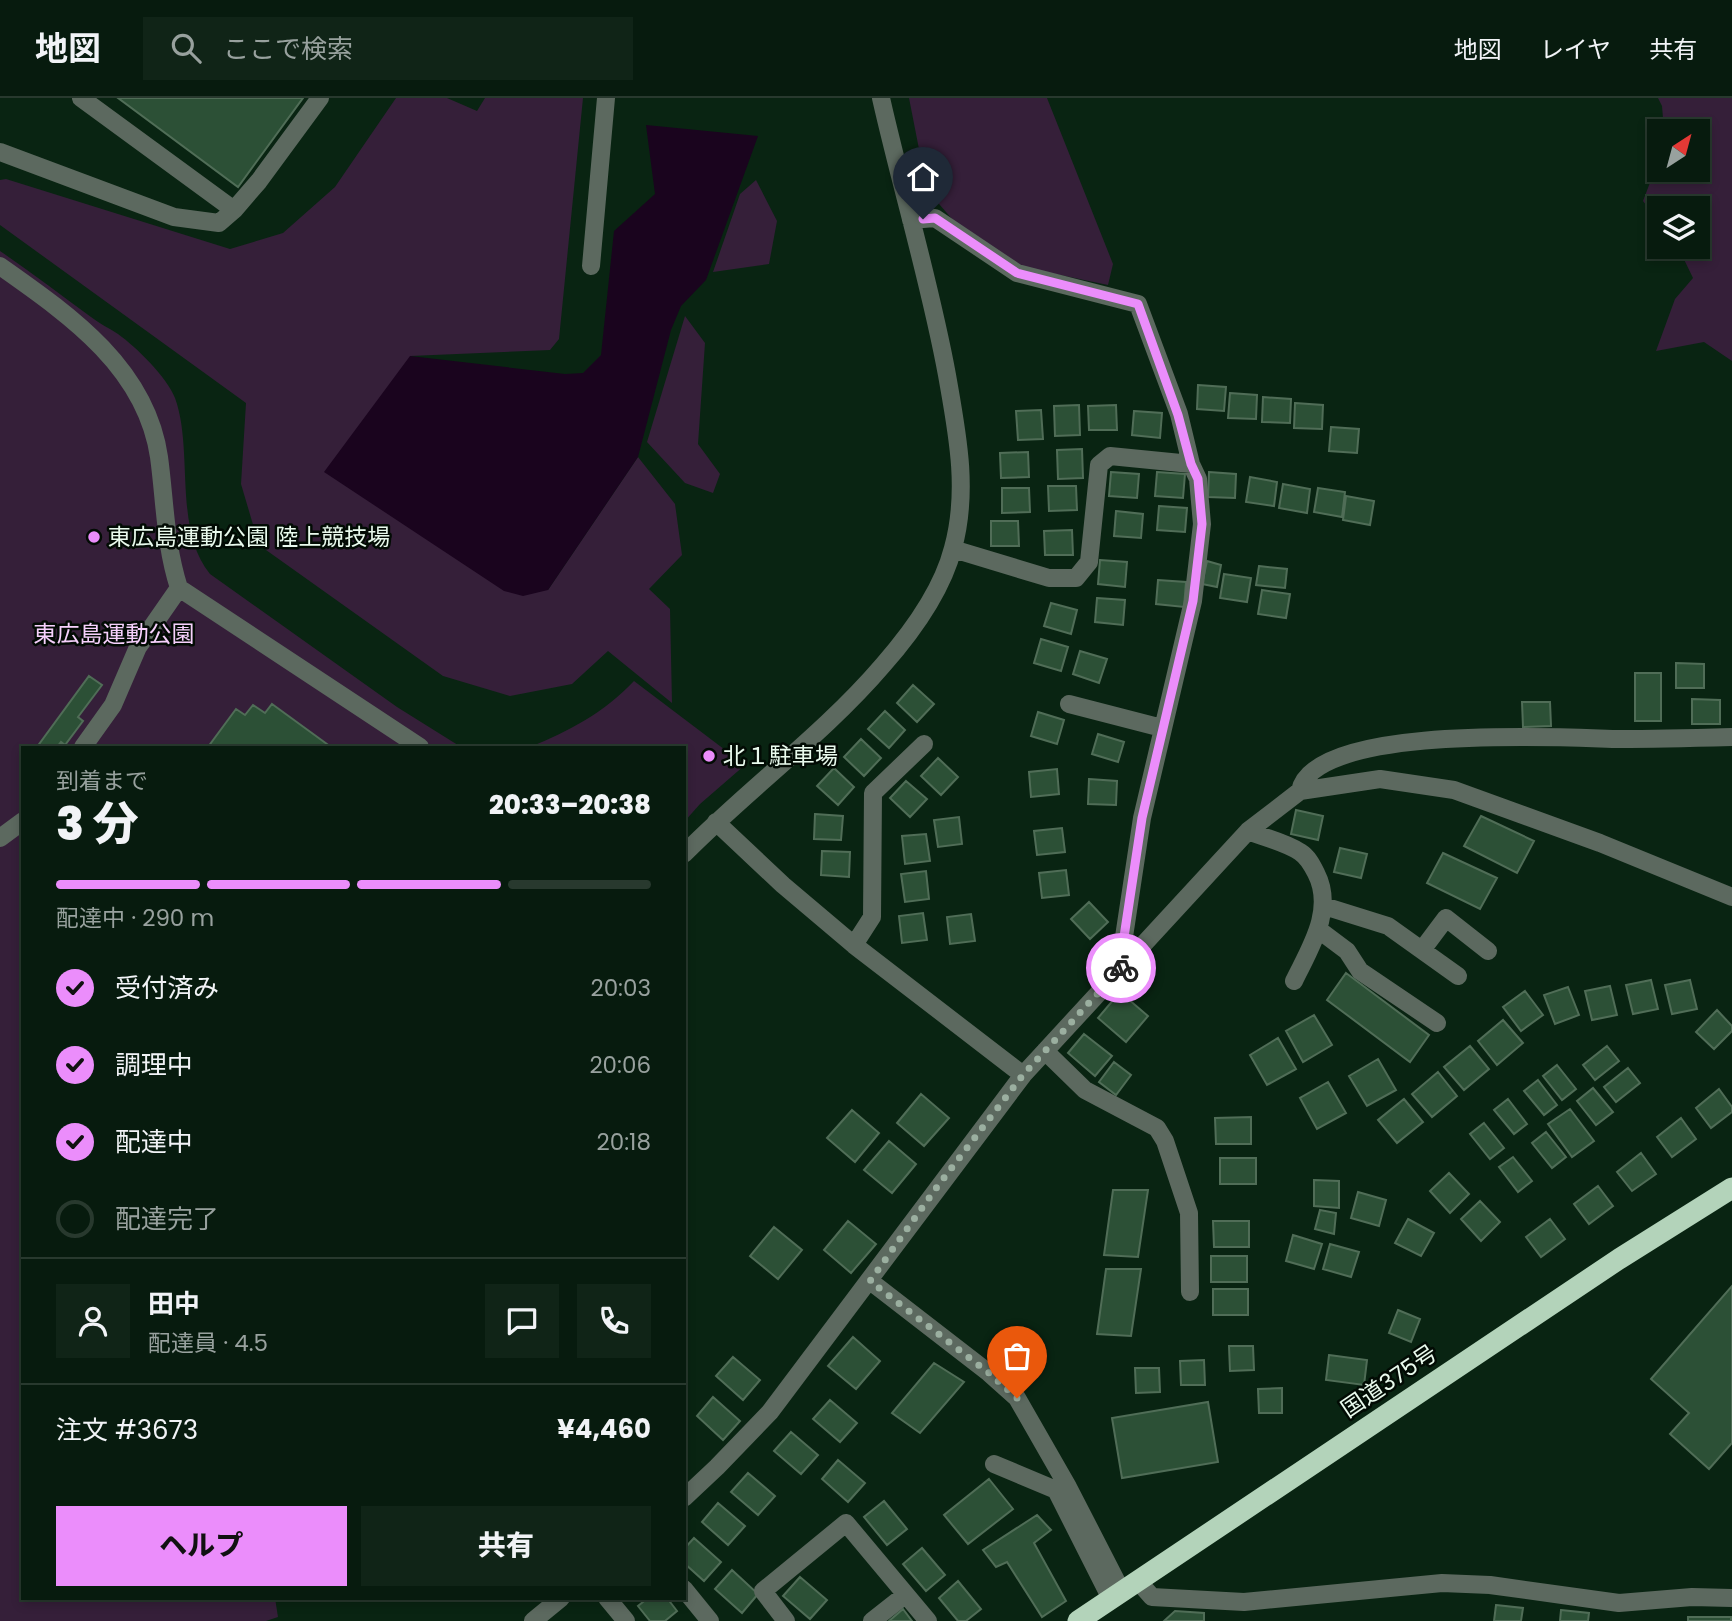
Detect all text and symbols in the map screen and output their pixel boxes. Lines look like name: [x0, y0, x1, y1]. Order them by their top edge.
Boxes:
search box: [143, 17, 633, 80]
text: 地図: [35, 25, 101, 72]
icon: search: [167, 29, 205, 67]
text: ここで検索: [223, 31, 353, 67]
text: 地図: [1454, 33, 1502, 66]
text: レイヤ: [1540, 33, 1611, 66]
text: 共有: [1649, 33, 1697, 66]
north arrow: [1647, 119, 1710, 182]
map controls: [1647, 119, 1710, 259]
pin: [893, 147, 953, 219]
icon: home: [904, 158, 942, 196]
button: layers: [1647, 196, 1710, 259]
place label: 東広島運動公園 陸上競技場: [108, 521, 390, 553]
marker: 東広島運動公園 陸上競技場: [86, 529, 102, 545]
park label: 東広島運動公園: [34, 618, 195, 650]
place label: 北１駐車場: [723, 740, 838, 772]
marker: 北１駐車場: [701, 748, 717, 764]
text: 到着まで: [56, 765, 148, 797]
text: 20:33–20:38: [489, 787, 651, 823]
text: 3 分: [56, 792, 139, 856]
text: 配達中 · 290 m: [56, 902, 214, 934]
courier: [1086, 933, 1156, 1003]
icon: bike: [1102, 949, 1140, 987]
icon: check: [56, 969, 94, 1007]
text: 受付済み: [115, 970, 219, 1006]
text: 20:03: [590, 972, 651, 1004]
icon: check: [56, 1046, 94, 1084]
text: 調理中: [115, 1047, 193, 1083]
text: 20:06: [589, 1049, 651, 1081]
icon: check: [56, 1123, 94, 1161]
text: 配達中: [115, 1124, 193, 1160]
text: 20:18: [597, 1126, 651, 1158]
text: 配達完了: [115, 1201, 219, 1237]
button: person: [56, 1284, 130, 1358]
button: chat: [485, 1284, 559, 1358]
button: phone: [577, 1284, 651, 1358]
text: 田中: [148, 1286, 200, 1322]
pin: [987, 1326, 1047, 1398]
text: 配達員 · 4.5: [148, 1327, 268, 1359]
icon: bag: [998, 1337, 1036, 1375]
street label: 国道375号: [1335, 1337, 1443, 1425]
text: ¥4,460: [557, 1411, 651, 1447]
text: 注文 #3673: [56, 1412, 198, 1448]
button: ヘルプ: [56, 1506, 347, 1586]
button: 共有: [361, 1506, 651, 1586]

